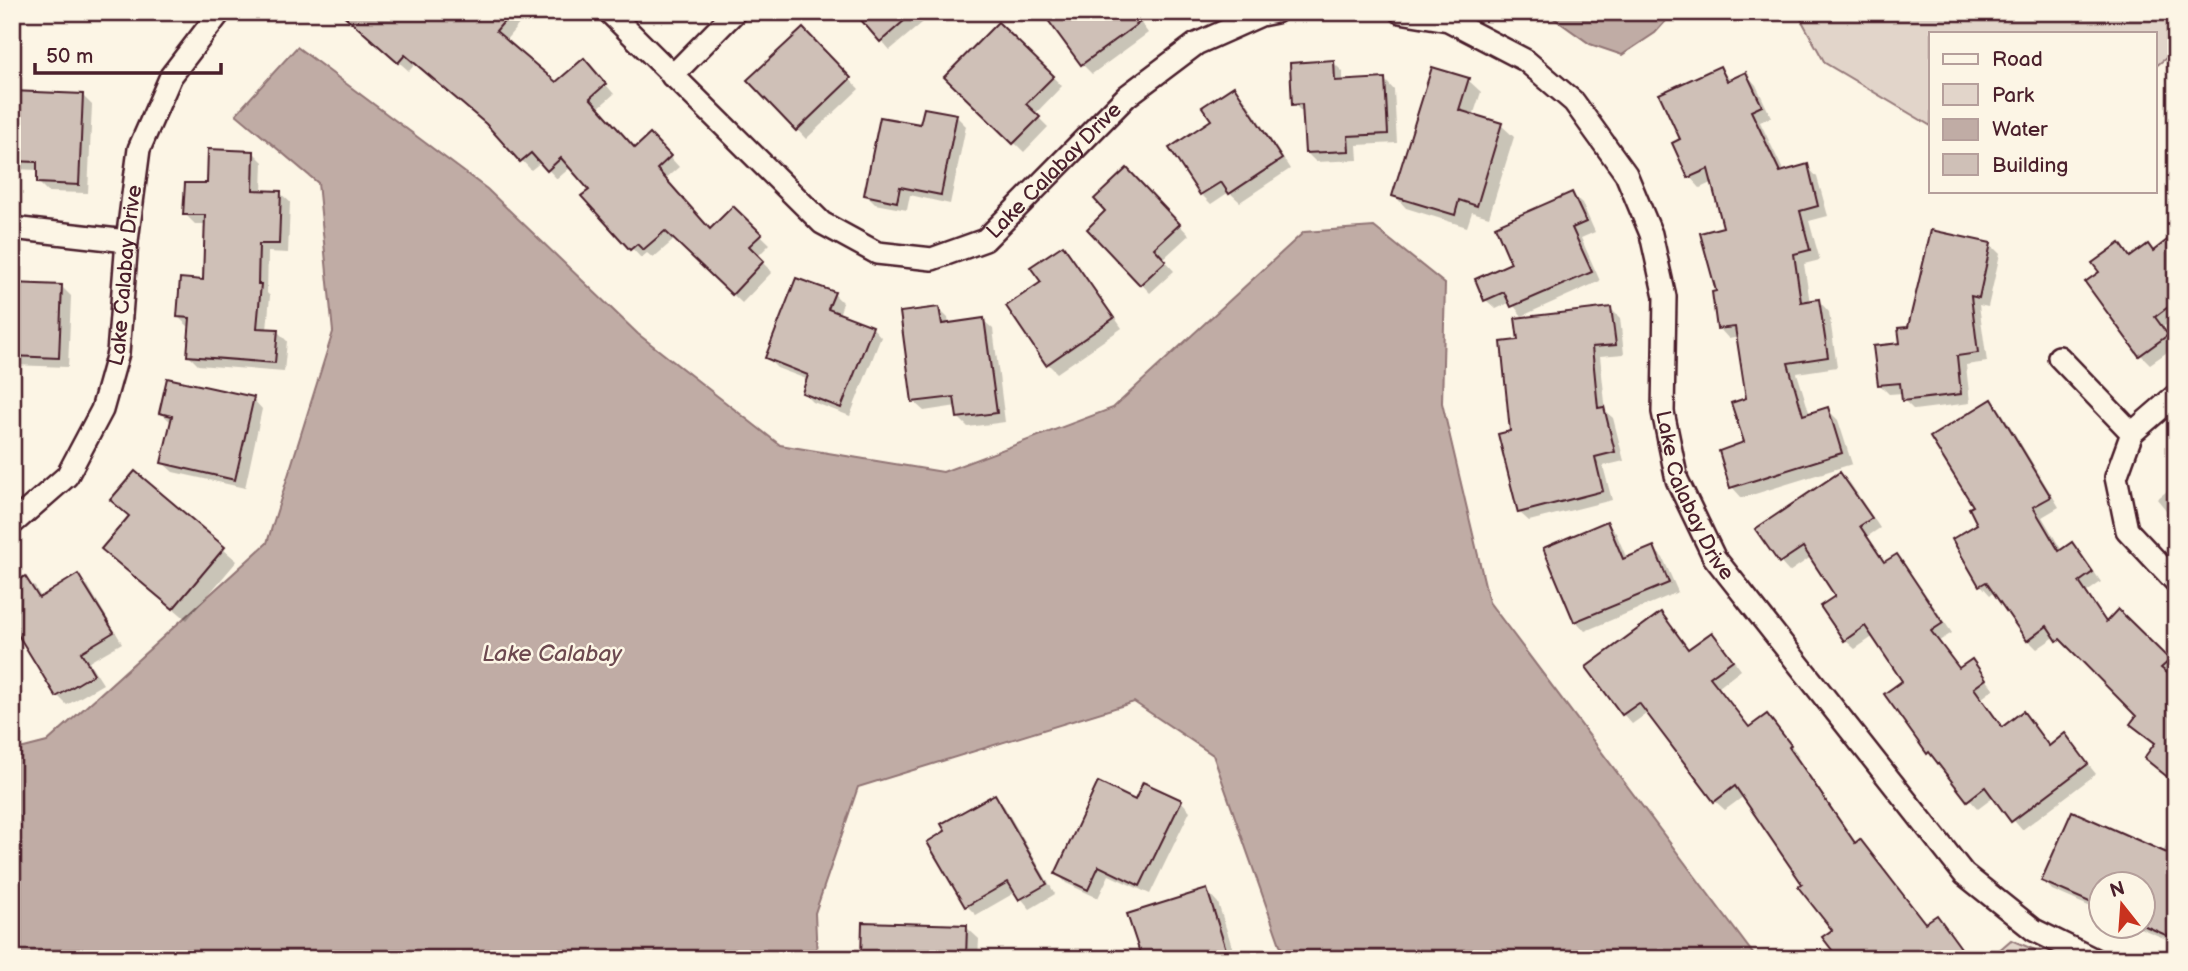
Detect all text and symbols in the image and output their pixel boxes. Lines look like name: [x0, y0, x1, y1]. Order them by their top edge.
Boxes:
scale bar: [35, 32, 220, 76]
legend: [1929, 32, 2156, 192]
text: 50 m: [46, 44, 93, 69]
text: Road: [1992, 47, 2043, 72]
text: Park: [1992, 83, 2035, 108]
street label: Lake Calabay Drive: [981, 97, 1126, 244]
text: Water: [1992, 117, 2048, 142]
text: Building: [1992, 153, 2068, 178]
street label: Lake Calabay Drive: [103, 183, 147, 369]
street label: Lake Calabay Drive: [1651, 408, 1740, 585]
water label: Lake Calabay: [482, 640, 623, 668]
north arrow: [2086, 870, 2156, 940]
text: N: [2107, 877, 2128, 903]

